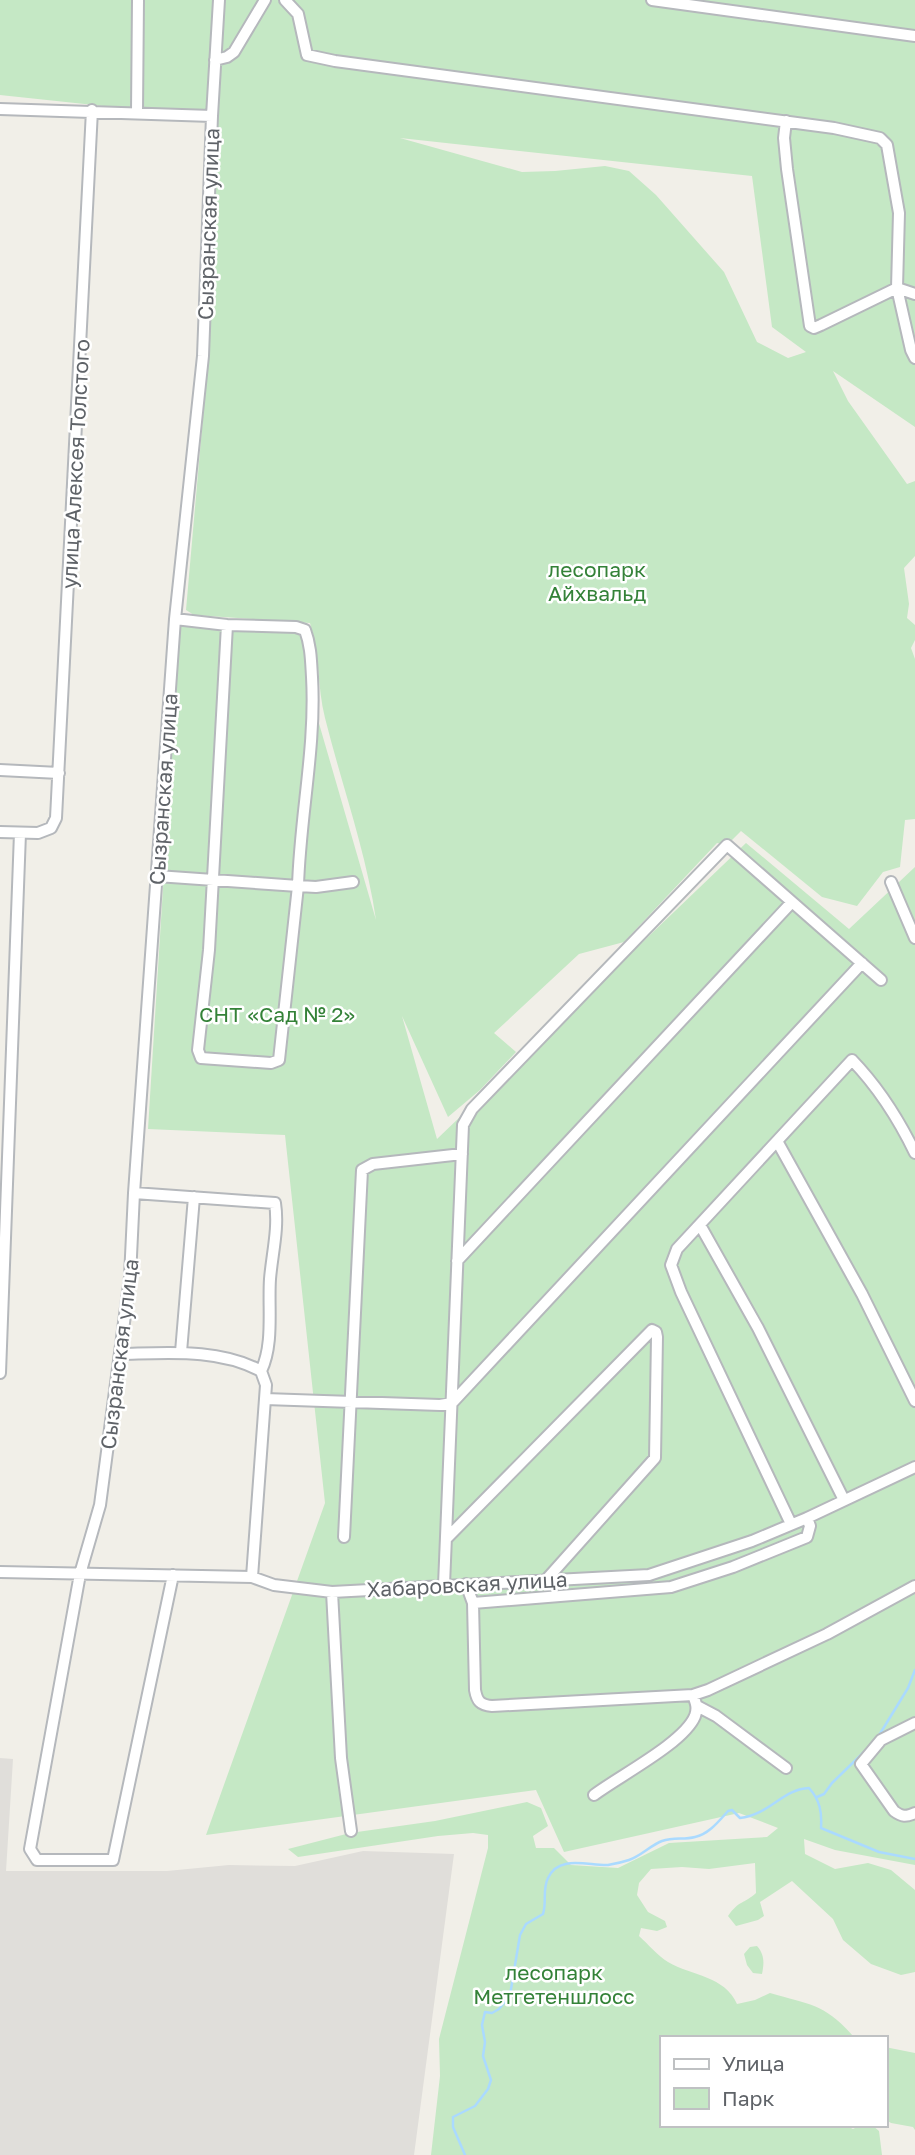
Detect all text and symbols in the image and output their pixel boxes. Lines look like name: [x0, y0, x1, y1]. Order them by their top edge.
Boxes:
street label: Сызранская улица: [192, 128, 224, 320]
street label: улица Алексея Толстого: [55, 338, 95, 590]
park label: лесопарк Айхвальд: [548, 556, 646, 606]
street label: Сызранская улица: [143, 692, 183, 886]
park label: СНТ «Сад № 2»: [199, 1001, 355, 1027]
street label: Сызранская улица: [94, 1257, 144, 1451]
street label: Хабаровская улица: [366, 1566, 568, 1602]
park label: лесопарк Метгетеншлосс: [473, 1959, 635, 2009]
legend: [660, 2036, 887, 2127]
text: Улица: [722, 2050, 785, 2076]
text: Парк: [722, 2085, 775, 2111]

